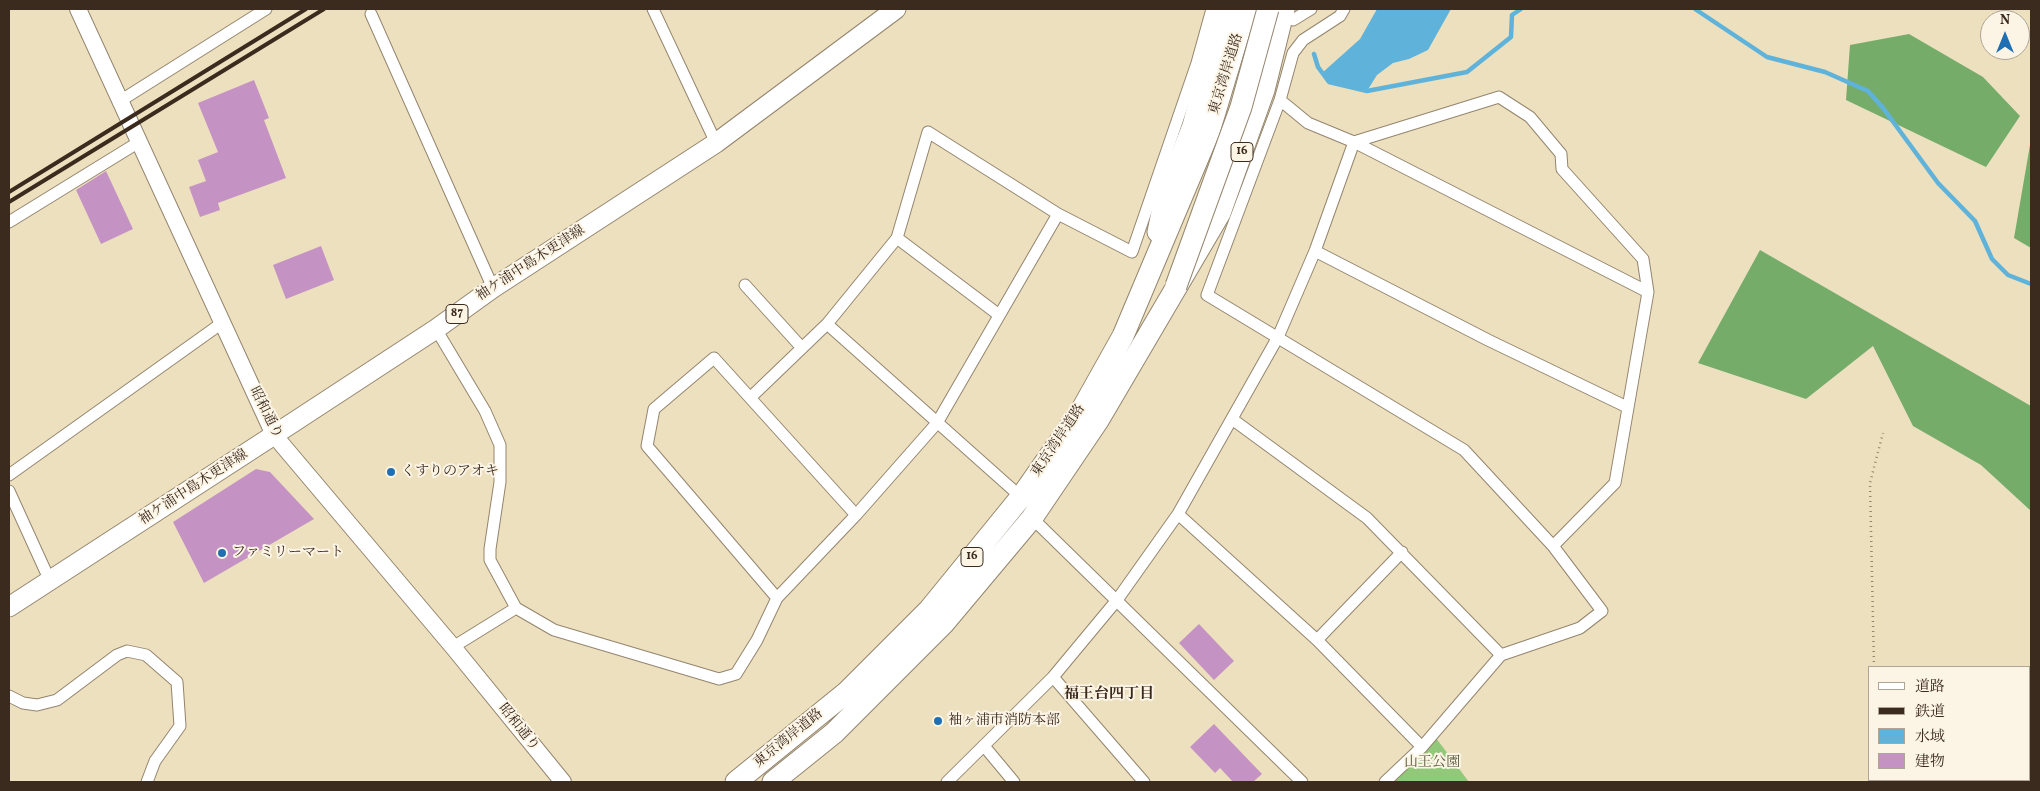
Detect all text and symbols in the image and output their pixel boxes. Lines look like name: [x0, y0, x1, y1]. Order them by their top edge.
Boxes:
north arrow: [1980, 10, 2030, 60]
text: N: [2000, 11, 2010, 30]
street label: 東京湾岸道路: [1207, 31, 1247, 117]
road number: 16: [1231, 142, 1253, 162]
street label: 袖ケ浦中島木更津線: [474, 223, 588, 305]
road number: 87: [446, 304, 468, 324]
street label: 昭和通り: [245, 384, 285, 442]
street label: 東京湾岸道路: [1029, 401, 1089, 481]
street label: 袖ケ浦中島木更津線: [137, 447, 251, 529]
place label: くすりのアオキ: [401, 464, 499, 480]
marker: くすりのアオキ: [385, 466, 397, 478]
place label: ファミリーマート: [232, 545, 344, 561]
marker: ファミリーマート: [216, 547, 228, 559]
road number: 16: [961, 548, 983, 566]
legend: [1868, 666, 2030, 781]
text: 道路: [1915, 677, 1945, 698]
district label: 福王台四丁目: [1064, 686, 1154, 704]
street label: 昭和通り: [494, 701, 542, 755]
text: 鉄道: [1915, 702, 1945, 723]
street label: 東京湾岸道路: [751, 706, 827, 772]
place label: 袖ヶ浦市消防本部: [948, 713, 1060, 729]
marker: 袖ヶ浦市消防本部: [932, 715, 944, 727]
text: 水域: [1915, 727, 1945, 748]
text: 建物: [1915, 752, 1945, 773]
park label: 山王公園: [1404, 755, 1460, 771]

